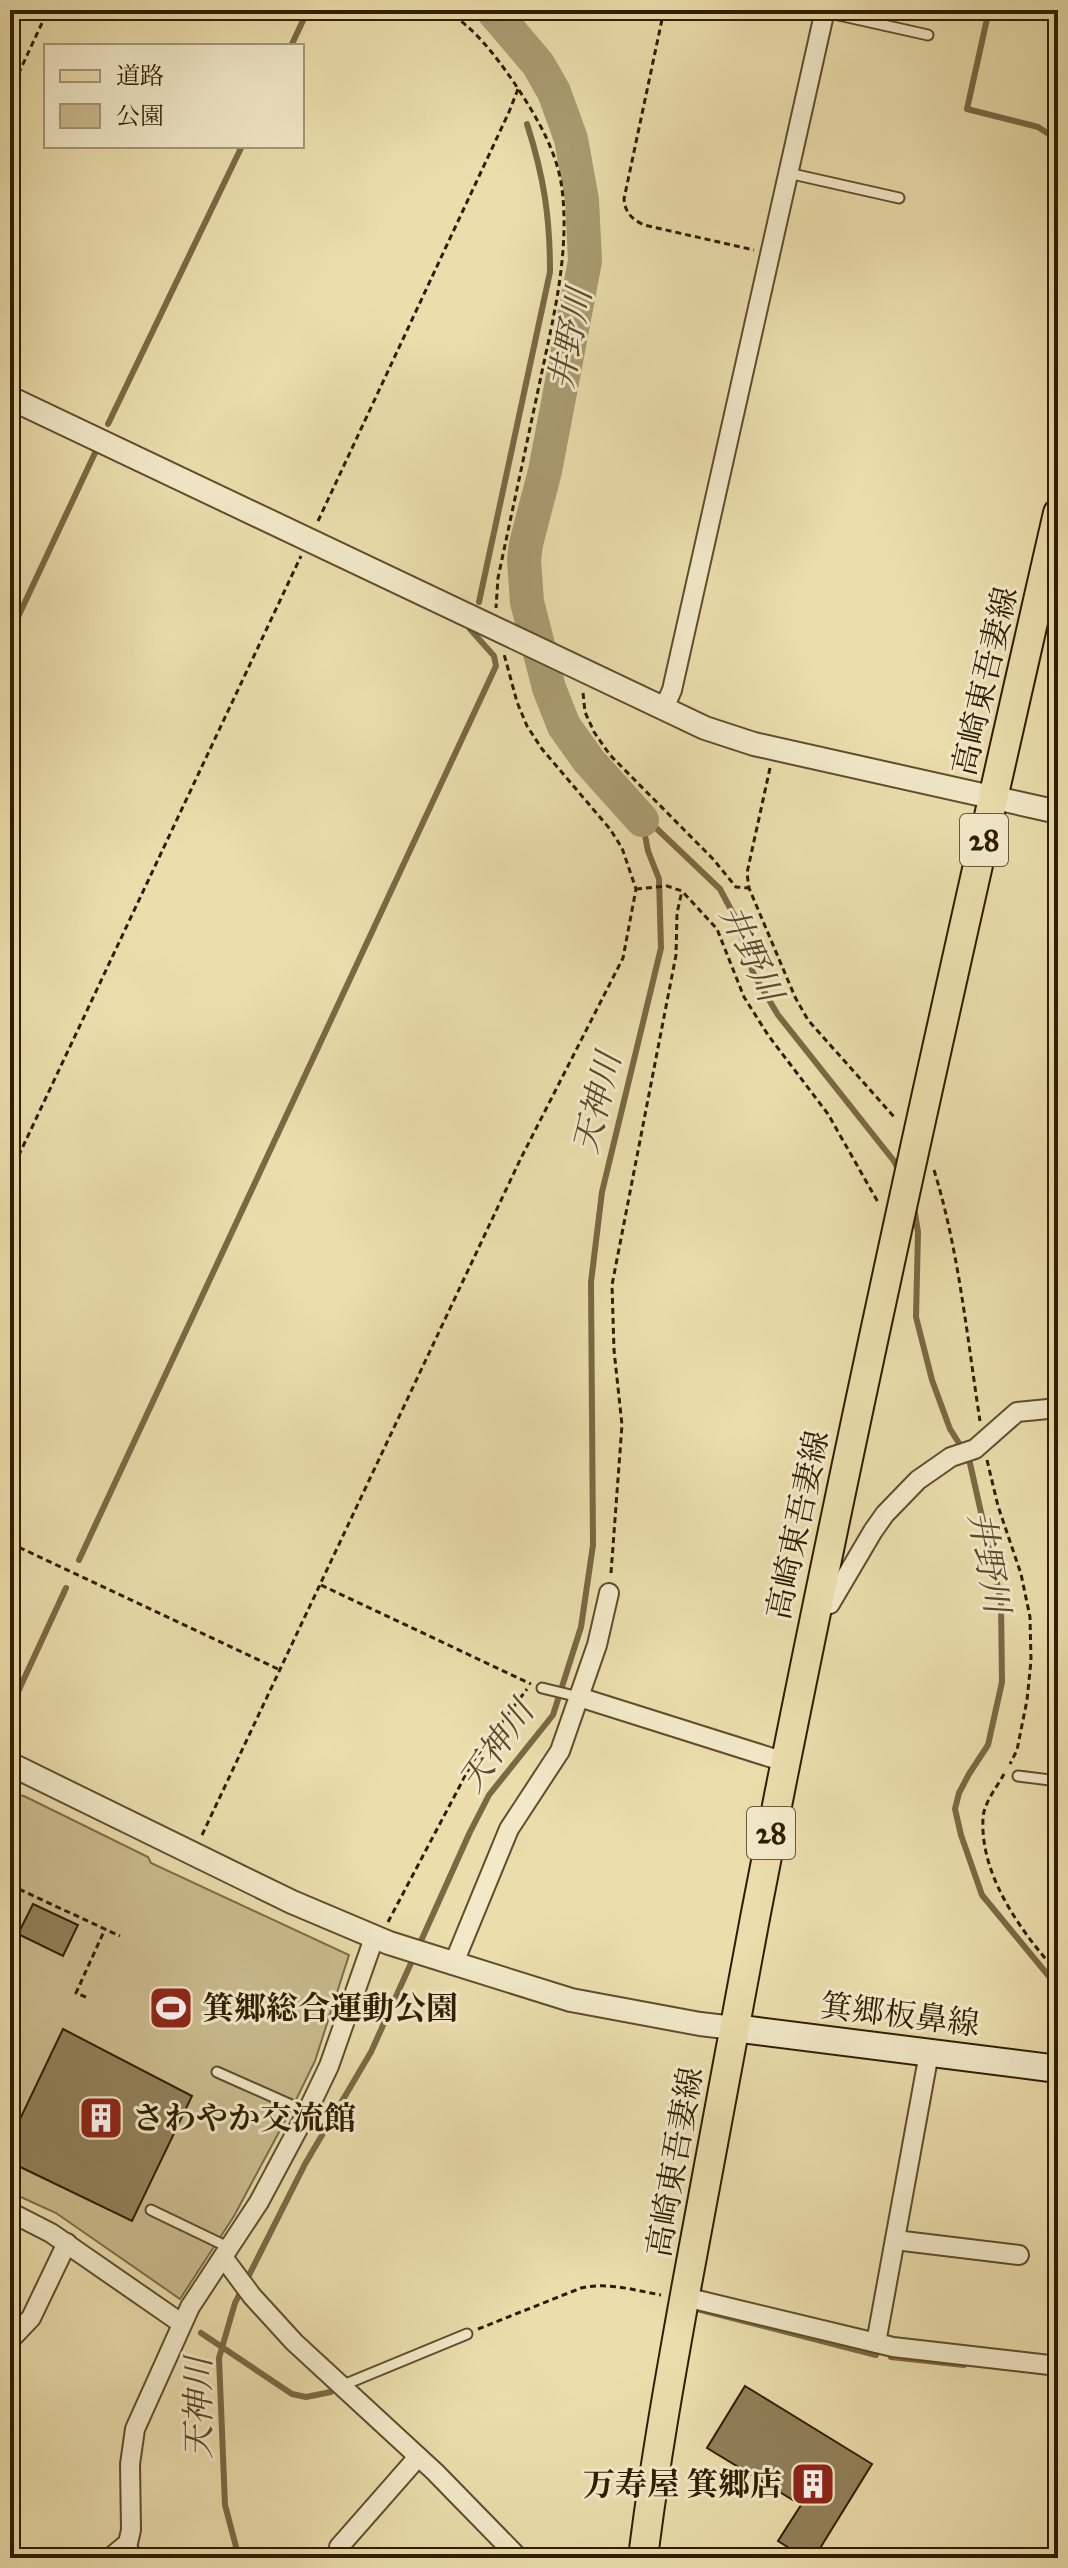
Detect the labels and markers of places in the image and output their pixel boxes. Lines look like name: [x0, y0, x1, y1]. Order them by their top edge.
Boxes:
sports icon: 箕郷総合運動公園: [147, 1984, 195, 2032]
place label: 箕郷総合運動公園: [202, 1989, 458, 2028]
building icon: さわやか交流館: [77, 2094, 125, 2142]
place label: さわやか交流館: [132, 2099, 356, 2138]
building icon: 万寿屋 箕郷店: [789, 2460, 837, 2508]
place label: 万寿屋 箕郷店: [583, 2465, 782, 2504]

